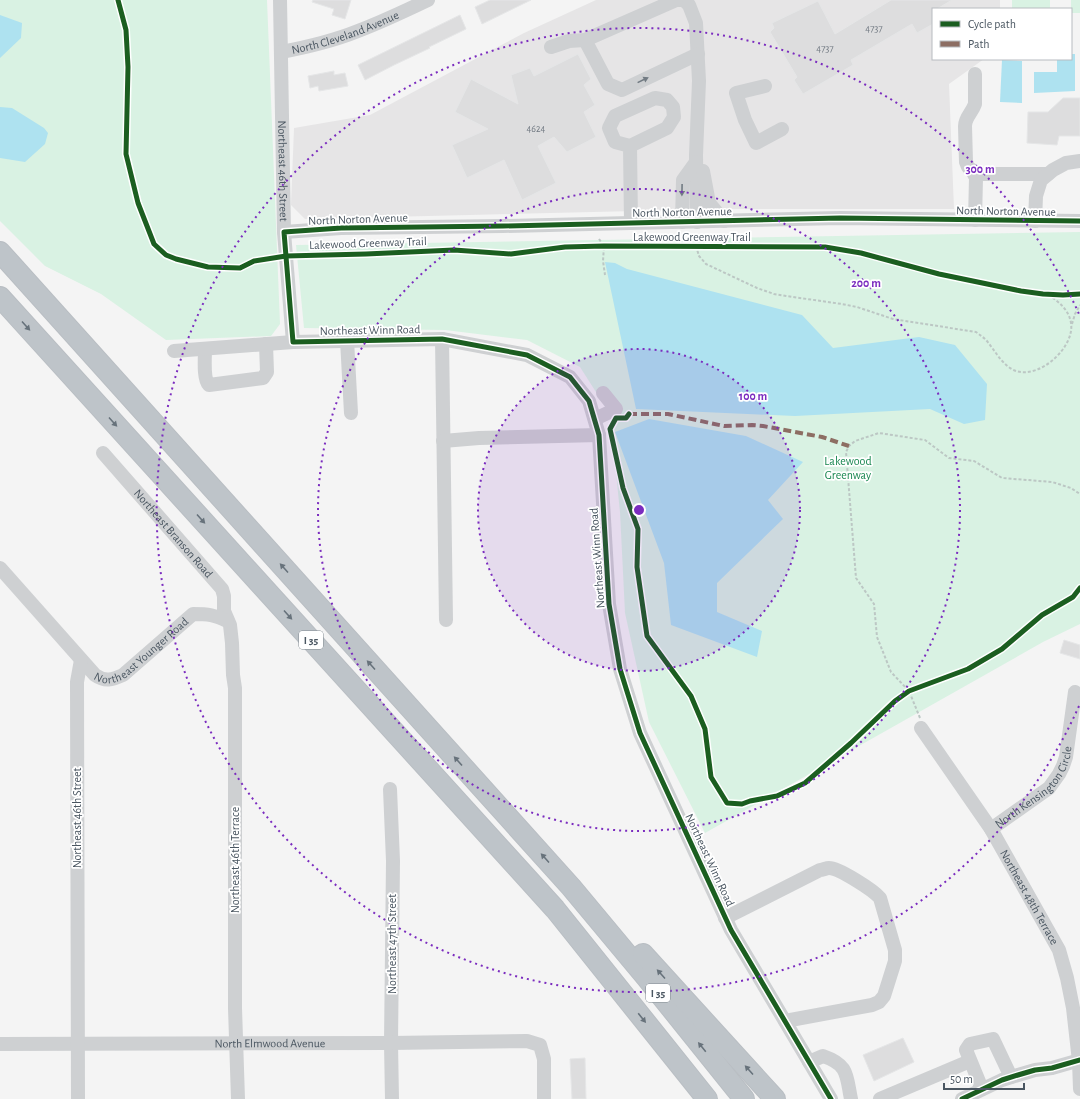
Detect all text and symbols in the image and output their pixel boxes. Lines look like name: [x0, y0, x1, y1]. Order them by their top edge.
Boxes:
legend: [932, 8, 1072, 60]
street label: North Cleveland Avenue: [290, 9, 401, 56]
text: Cycle path: [968, 18, 1016, 31]
house number: 4737: [865, 24, 883, 34]
text: Path: [968, 38, 990, 50]
house number: 4737: [816, 44, 834, 54]
one-way arrow: [638, 77, 649, 83]
street label: Northeast 46th Street: [276, 120, 290, 222]
house number: 4624: [527, 124, 546, 134]
text: 300 m: [965, 163, 995, 175]
one-way arrow: [679, 184, 686, 196]
street label: North Norton Avenue: [956, 204, 1056, 218]
street label: North Norton Avenue: [632, 205, 732, 219]
street label: North Norton Avenue: [308, 211, 408, 227]
street label: Lakewood Greenway Trail: [633, 231, 751, 244]
street label: Lakewood Greenway Trail: [309, 235, 427, 252]
text: 200 m: [851, 277, 881, 289]
one-way arrow: [21, 321, 31, 331]
street label: Northeast Winn Road: [320, 323, 420, 337]
text: 100 m: [739, 390, 767, 402]
one-way arrow: [109, 417, 118, 427]
park label: Lakewood Greenway: [824, 455, 872, 482]
street label: Northeast Branson Road: [132, 487, 215, 580]
centre of rings: [632, 503, 646, 517]
street label: Northeast Winn Road: [588, 507, 606, 609]
one-way arrow: [196, 513, 205, 524]
one-way arrow: [280, 563, 289, 573]
one-way arrow: [283, 610, 293, 620]
street label: Northeast Younger Road: [92, 615, 190, 686]
road number: I 35: [299, 631, 323, 649]
one-way arrow: [367, 660, 376, 670]
street label: North Kensington Circle: [993, 745, 1073, 830]
one-way arrow: [454, 756, 463, 767]
street label: Northeast 46th Street: [71, 767, 83, 868]
street label: Northeast 46th Terrace: [229, 807, 241, 913]
street label: Northeast Winn Road: [683, 812, 737, 908]
street label: Northeast 48th Terrace: [998, 848, 1061, 947]
one-way arrow: [540, 853, 550, 863]
street label: Northeast 47th Street: [386, 894, 398, 994]
one-way arrow: [657, 969, 666, 979]
road number: I 35: [646, 984, 670, 1002]
one-way arrow: [638, 1013, 646, 1024]
street label: North Elmwood Avenue: [215, 1037, 325, 1049]
one-way arrow: [697, 1041, 706, 1052]
one-way arrow: [744, 1065, 753, 1075]
scale bar: [944, 1065, 1024, 1091]
text: 50 m: [950, 1073, 973, 1085]

